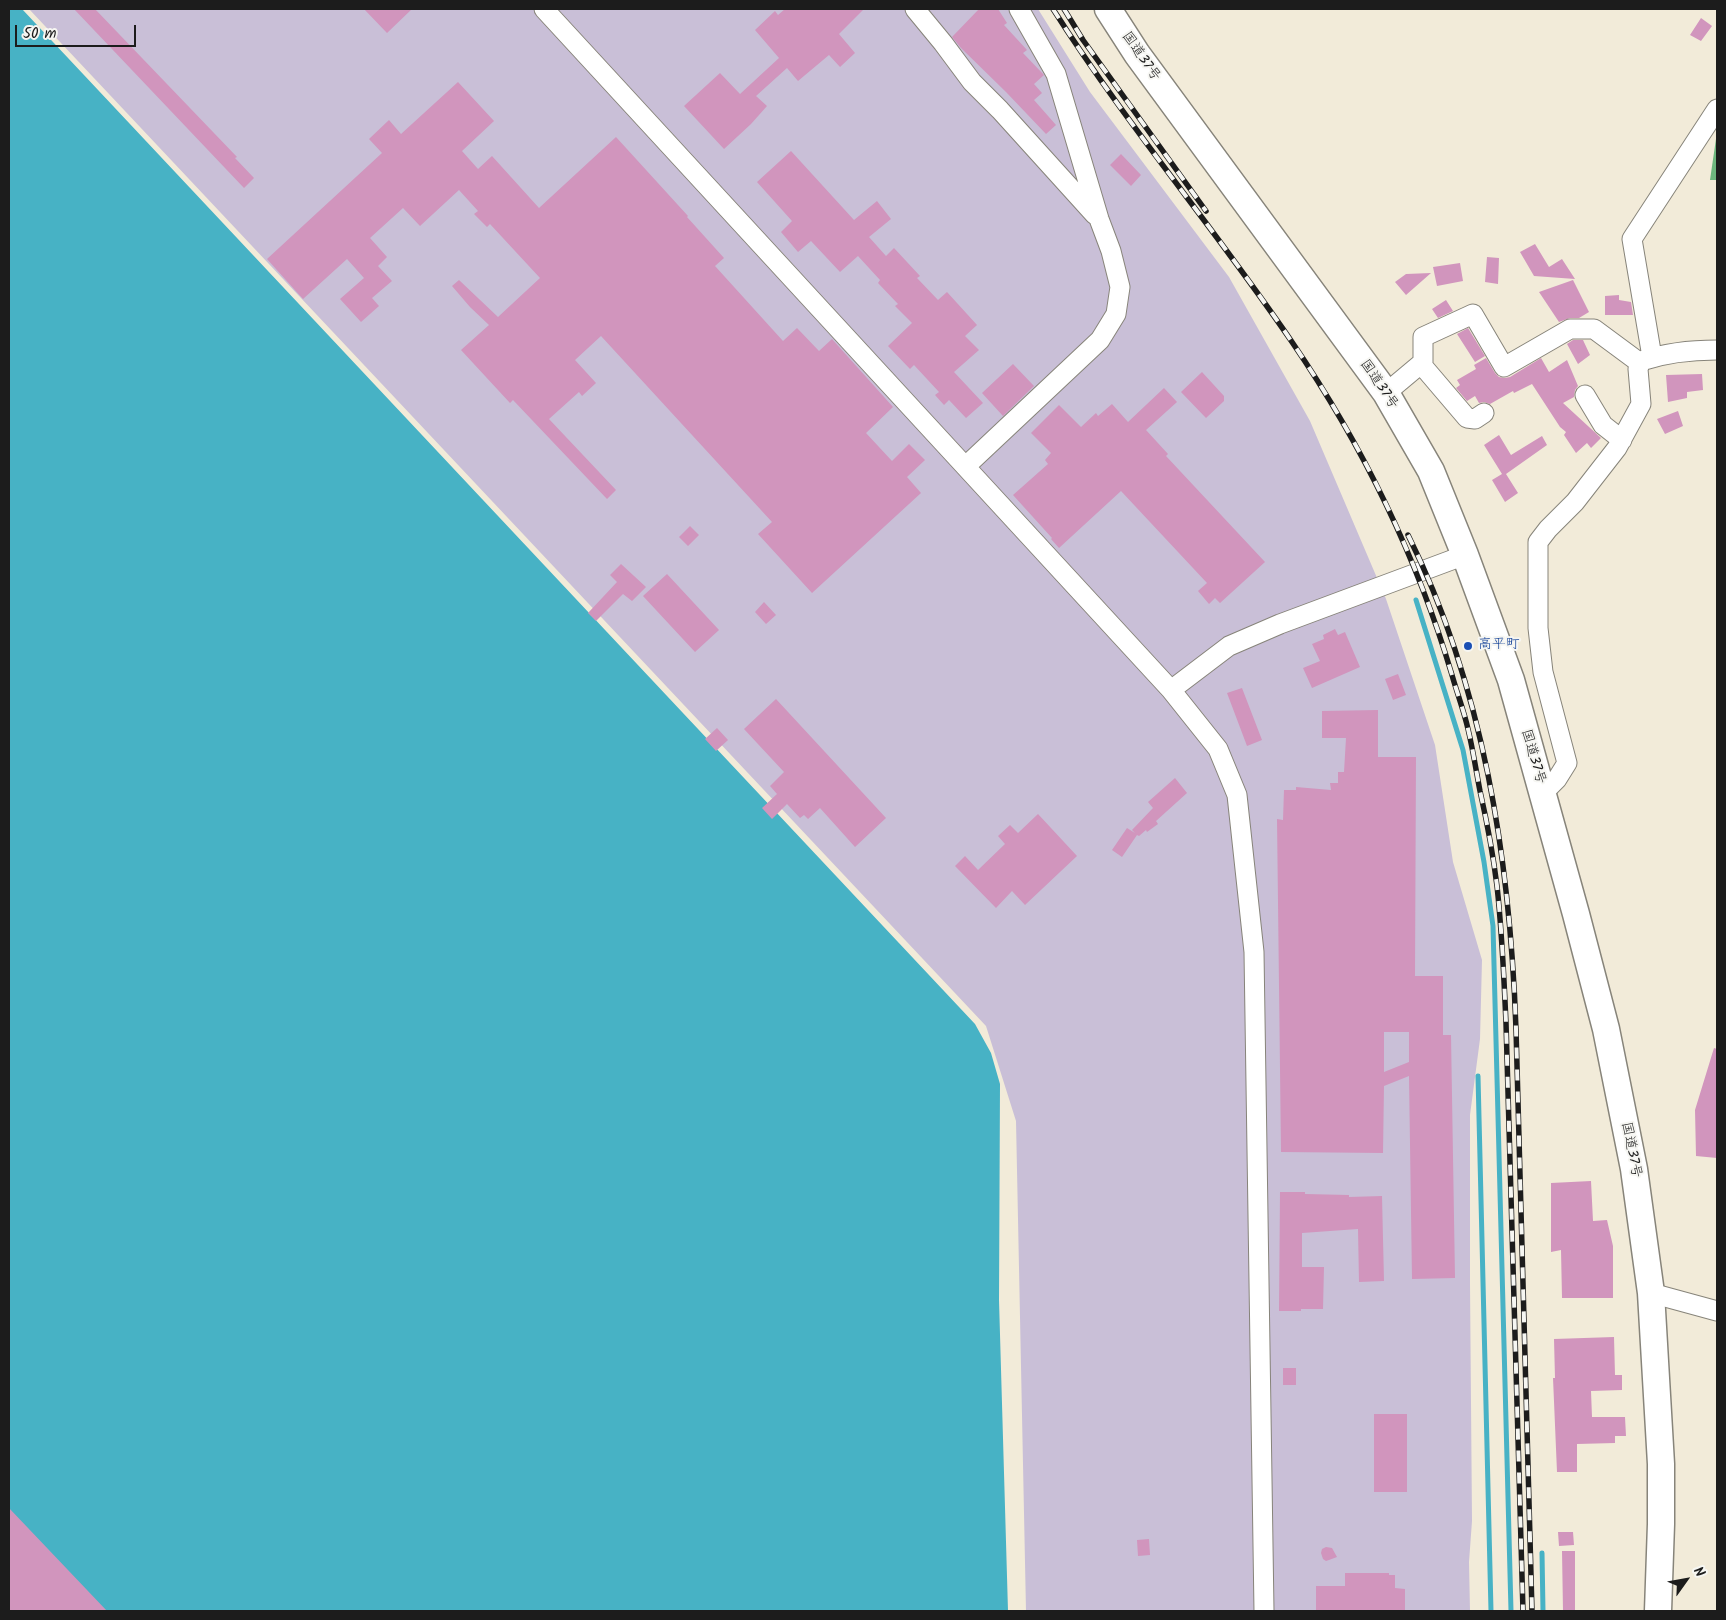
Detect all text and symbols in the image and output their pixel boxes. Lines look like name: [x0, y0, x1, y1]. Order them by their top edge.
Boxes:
scale bar: [18, 15, 139, 47]
text: 50 m: [23, 22, 57, 46]
street label: 国道37号: [1117, 29, 1163, 85]
street label: 国道37号: [1355, 357, 1401, 413]
place label: 高平町: [1478, 638, 1520, 654]
marker: 高平町: [1462, 640, 1474, 652]
street label: 国道37号: [1516, 728, 1548, 786]
street label: 国道37号: [1616, 1121, 1644, 1179]
north arrow: [1661, 1555, 1711, 1605]
text: N: [1687, 1562, 1710, 1582]

